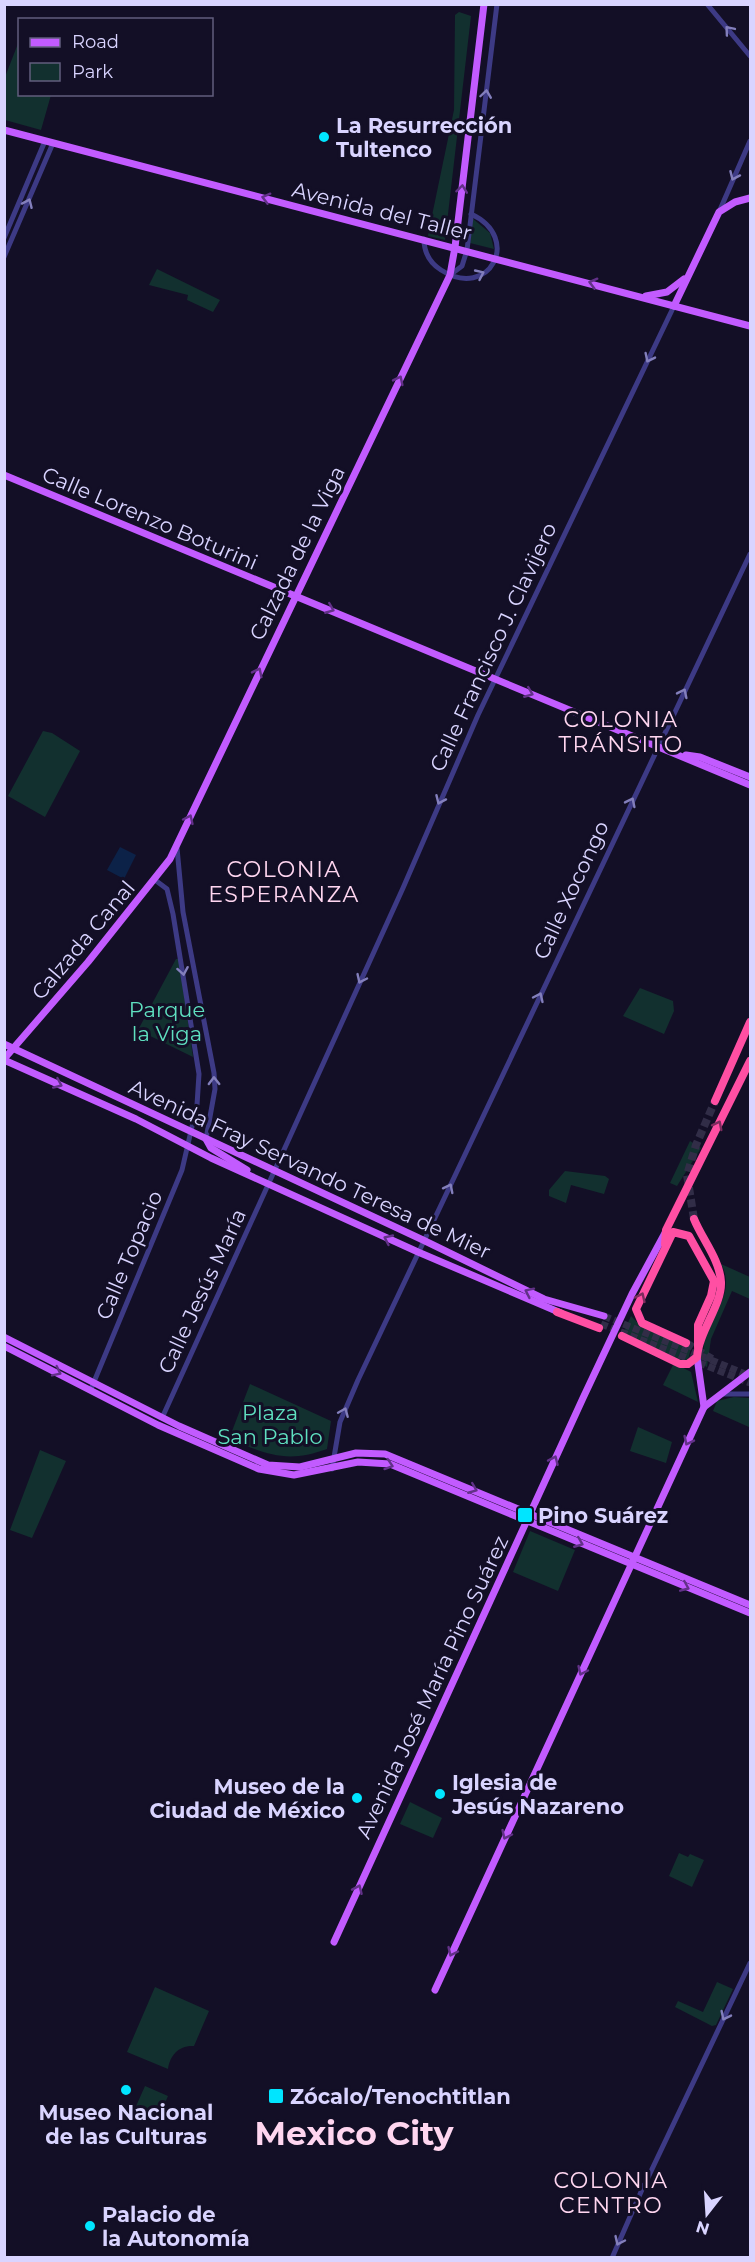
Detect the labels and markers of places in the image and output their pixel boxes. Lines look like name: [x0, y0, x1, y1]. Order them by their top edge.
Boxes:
place label: La Resurrección Tultenco: [336, 113, 512, 162]
marker: La Resurrección Tultenco: [317, 130, 331, 144]
place label: Pino Suárez: [538, 1503, 668, 1528]
marker: Pino Suárez: [516, 1506, 534, 1524]
place label: Iglesia de Jesús Nazareno: [451, 1770, 624, 1819]
place label: Museo de la Ciudad de México: [149, 1774, 345, 1823]
marker: Iglesia de Jesús Nazareno: [433, 1787, 447, 1801]
marker: Museo de la Ciudad de México: [350, 1791, 364, 1805]
marker: Museo Nacional de las Culturas: [119, 2083, 133, 2097]
place label: Zócalo/Tenochtitlan: [290, 2084, 511, 2109]
marker: Zócalo/Tenochtitlan: [267, 2087, 285, 2105]
place label: Museo Nacional de las Culturas: [39, 2100, 213, 2149]
place label: Palacio de la Autonomía: [102, 2202, 250, 2251]
marker: Palacio de la Autonomía: [83, 2219, 97, 2233]

